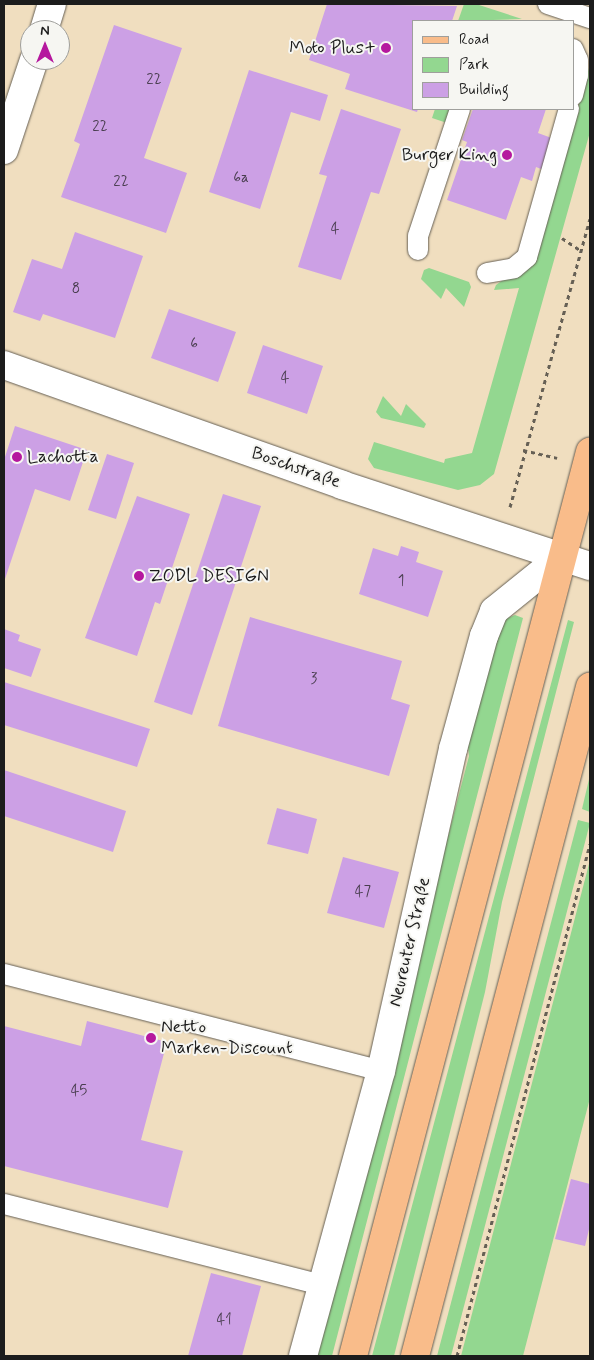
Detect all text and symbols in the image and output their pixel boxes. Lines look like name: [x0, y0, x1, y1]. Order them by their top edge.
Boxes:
north arrow: [20, 20, 70, 70]
legend: [412, 20, 574, 110]
text: N: [40, 22, 50, 40]
text: Road: [459, 30, 489, 50]
place label: Moto Plus+: [293, 37, 376, 59]
marker: Moto Plus+: [380, 42, 392, 54]
text: Park: [459, 55, 489, 75]
house number: 22: [146, 72, 162, 90]
text: Building: [459, 80, 509, 100]
house number: 22: [92, 119, 108, 137]
place label: Burger King: [404, 144, 497, 166]
marker: Burger King: [501, 149, 513, 161]
house number: 6a: [233, 170, 249, 188]
house number: 22: [113, 174, 129, 192]
house number: 4: [331, 221, 339, 239]
house number: 8: [72, 281, 80, 299]
house number: 6: [190, 336, 198, 354]
house number: 4: [281, 370, 289, 388]
street label: Boschstraße: [249, 443, 343, 493]
place label: Lachotta: [27, 446, 99, 468]
marker: Lachotta: [11, 451, 23, 463]
place label: ZODL DESIGN: [149, 565, 269, 587]
marker: ZODL DESIGN: [133, 570, 145, 582]
house number: 1: [398, 573, 404, 591]
house number: 3: [311, 671, 317, 689]
street label: Neureuter Straße: [385, 875, 435, 1009]
house number: 47: [355, 884, 371, 902]
place label: Netto Marken-Discount: [161, 1017, 293, 1060]
marker: Netto Marken-Discount: [145, 1032, 157, 1044]
house number: 45: [71, 1083, 87, 1101]
house number: 41: [216, 1312, 232, 1330]

